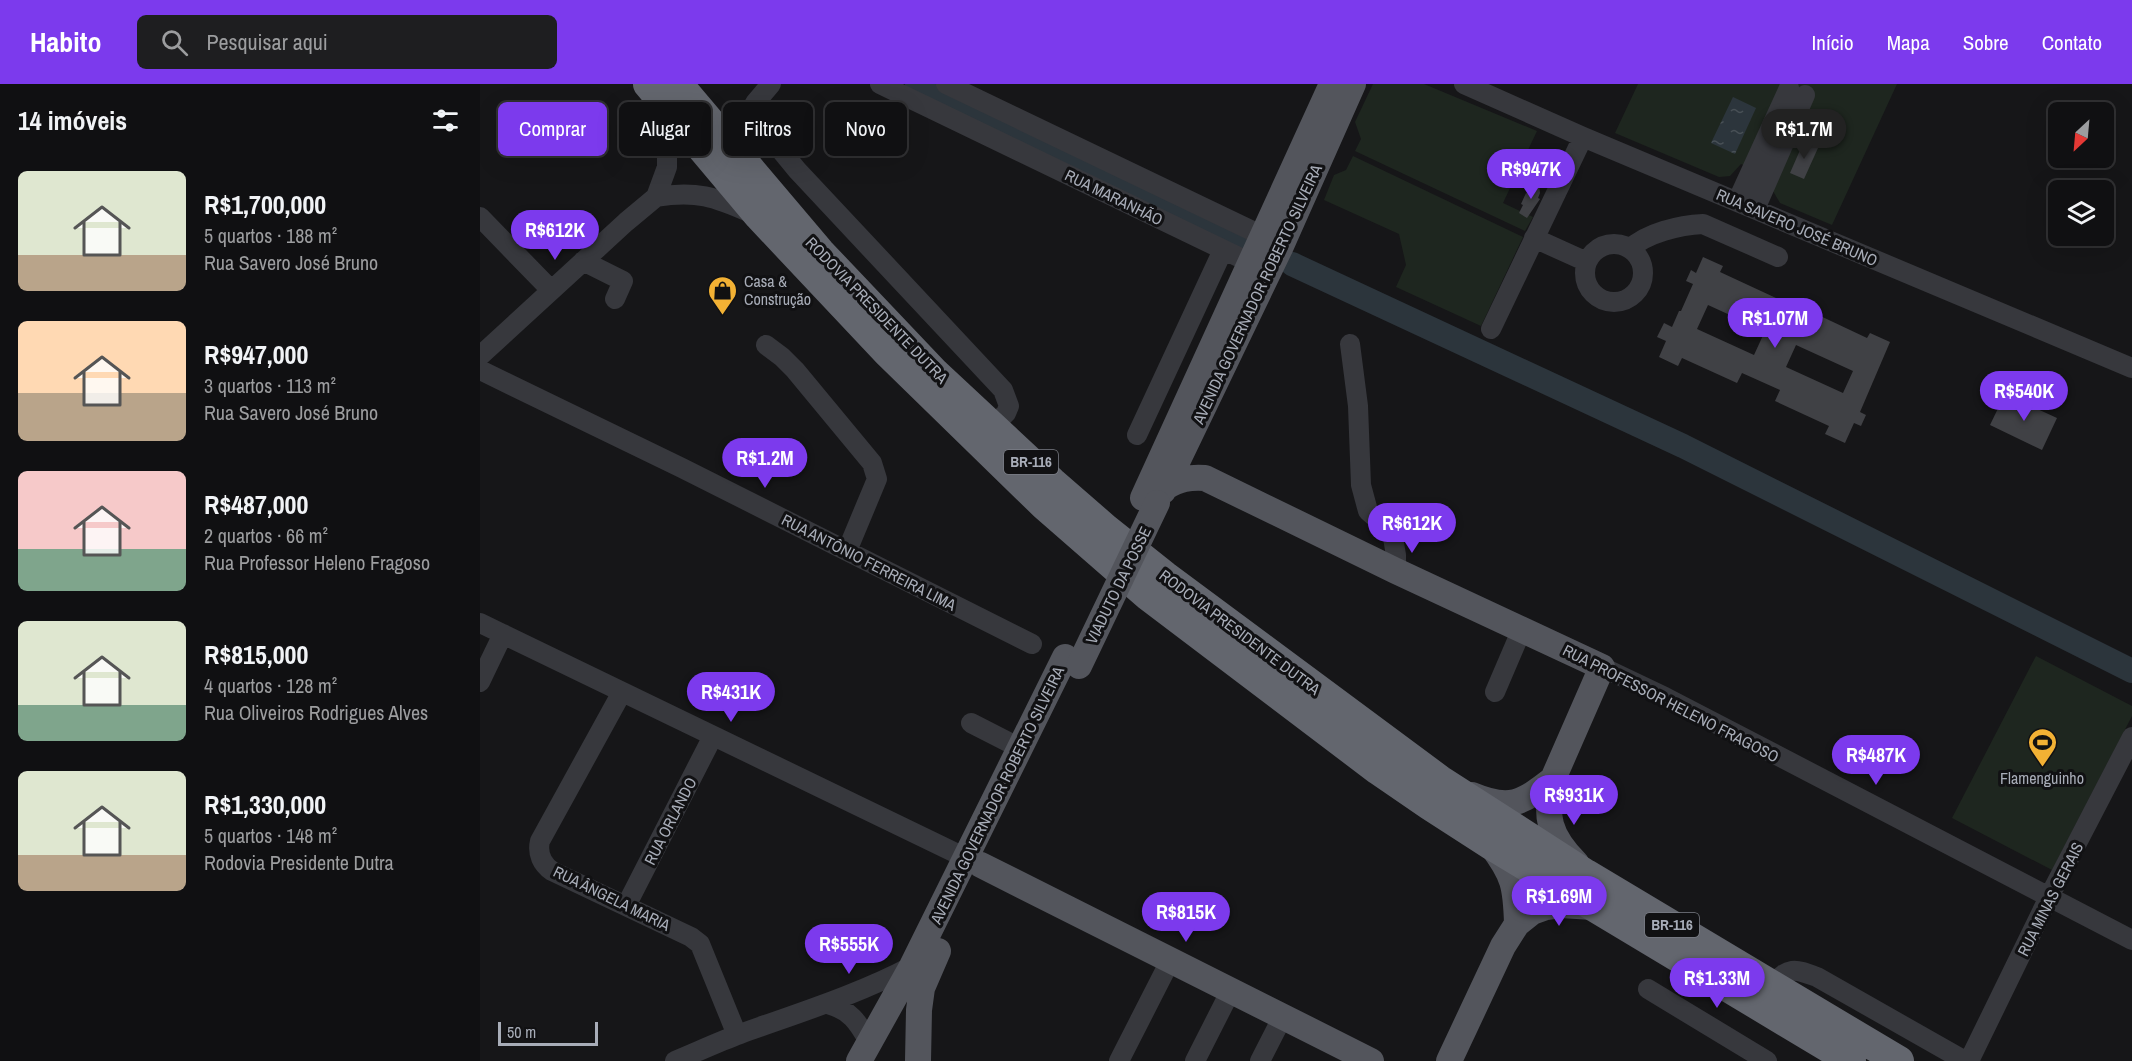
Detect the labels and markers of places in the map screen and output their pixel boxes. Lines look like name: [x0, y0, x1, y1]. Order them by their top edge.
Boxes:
pin: R$1.7M: [1755, 109, 1853, 160]
pin: R$947K: [1482, 149, 1580, 200]
pin: R$612K: [506, 210, 604, 261]
place label: Casa & Construção: [744, 270, 811, 310]
shop icon: Casa & Construção: [707, 274, 739, 316]
pin: R$1.07M: [1720, 298, 1830, 349]
pin: R$540K: [1975, 371, 2073, 422]
pin: R$1.2M: [716, 438, 814, 489]
pin: R$612K: [1363, 503, 1461, 554]
pin: R$431K: [682, 672, 780, 723]
sports icon: Flamenguinho: [2026, 726, 2058, 768]
pin: R$487K: [1827, 735, 1925, 786]
place label: Flamenguinho: [2000, 767, 2084, 789]
pin: R$931K: [1525, 775, 1623, 826]
pin: R$1.69M: [1504, 876, 1614, 927]
pin: R$815K: [1137, 892, 1235, 943]
pin: R$555K: [800, 924, 898, 975]
pin: R$1.33M: [1662, 958, 1772, 1009]

